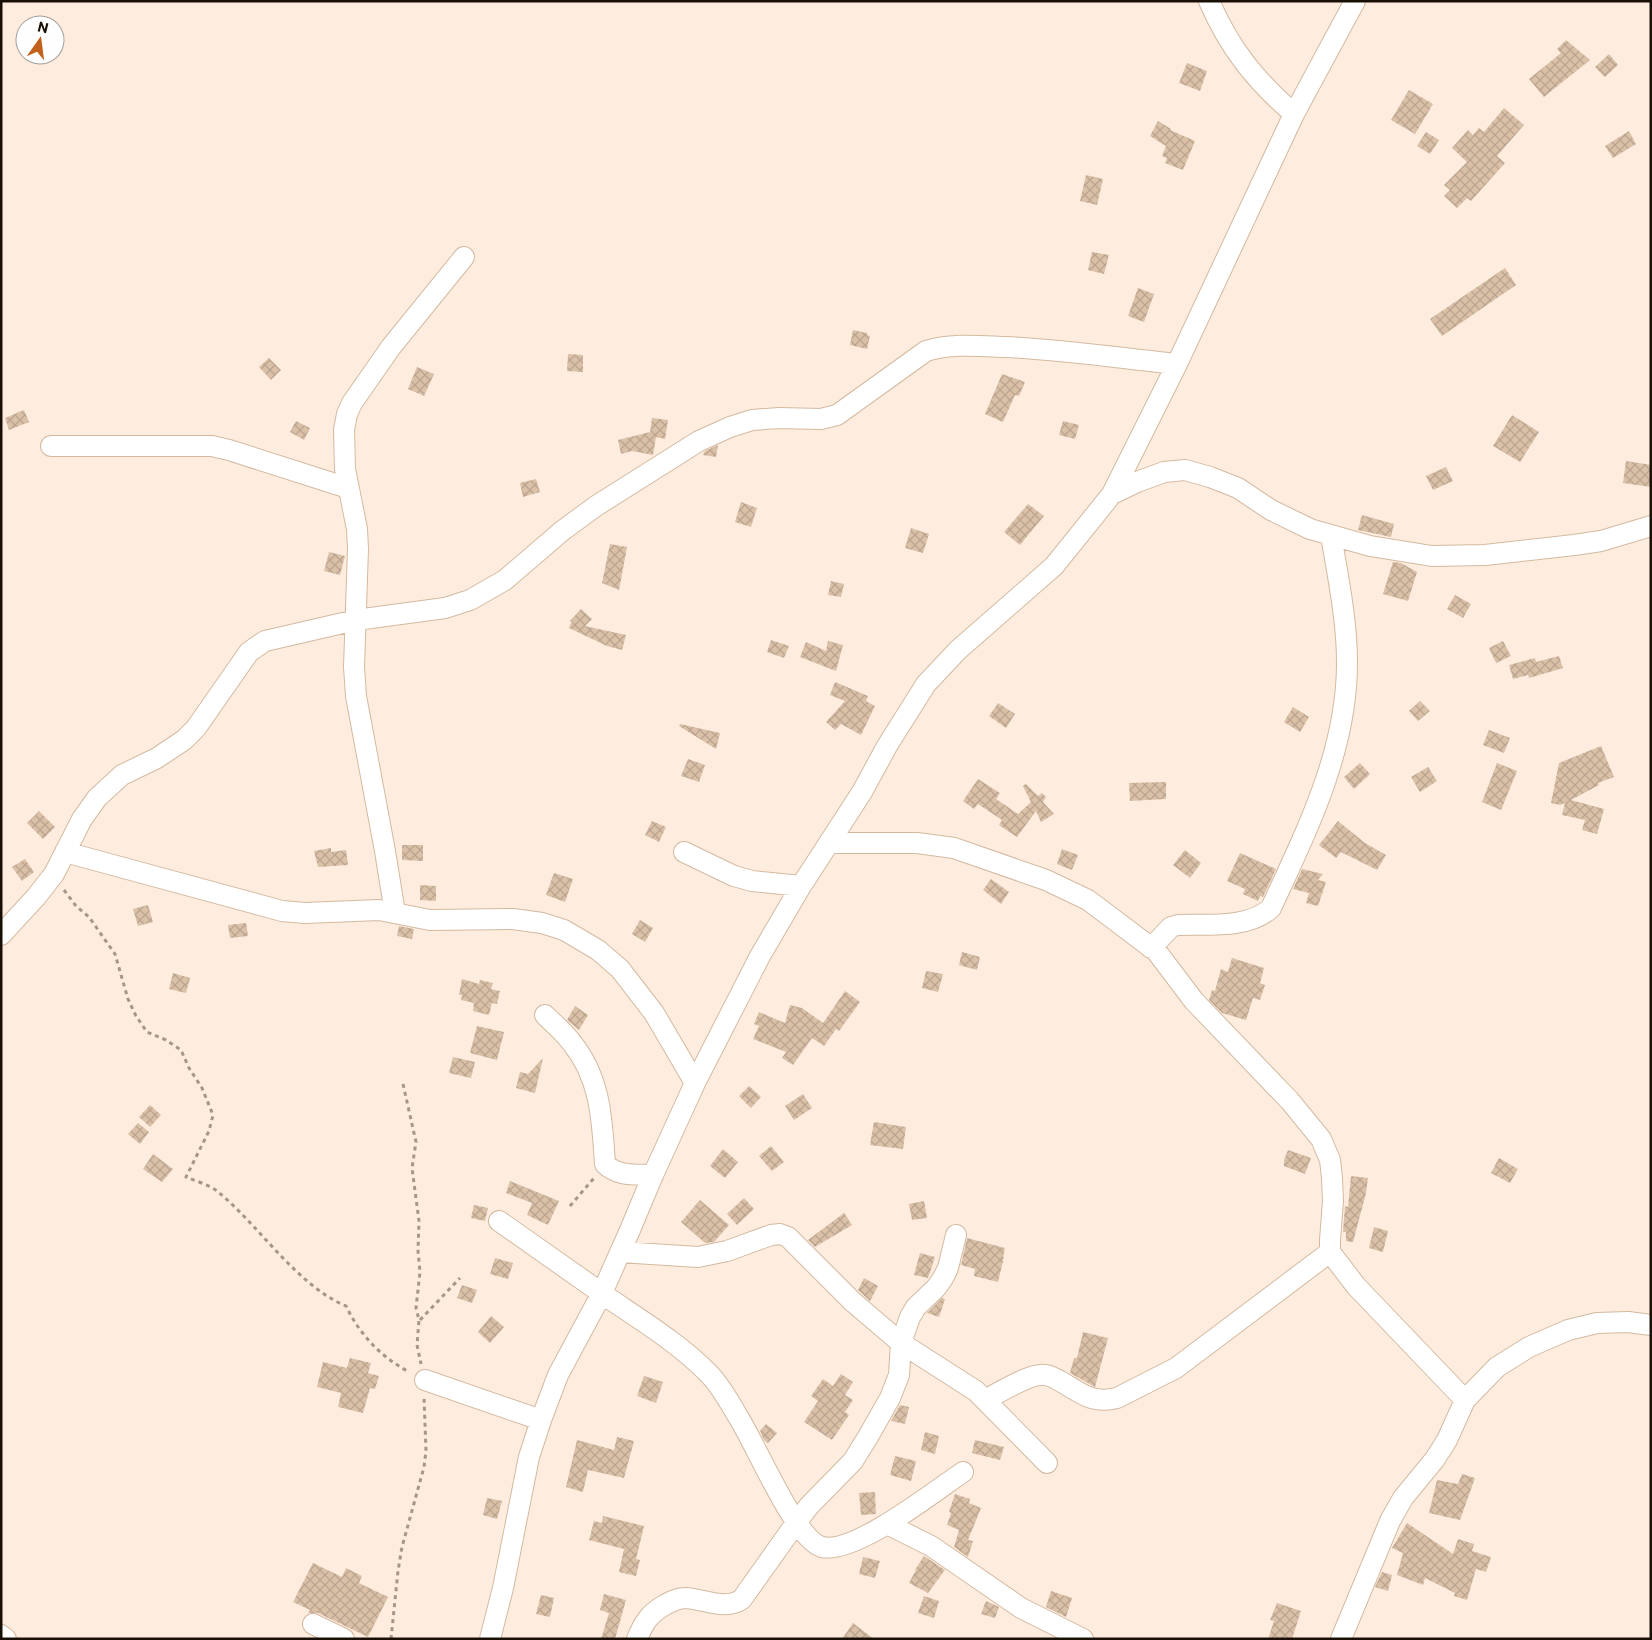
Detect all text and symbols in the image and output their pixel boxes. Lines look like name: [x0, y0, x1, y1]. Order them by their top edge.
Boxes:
north arrow: [15, 15, 65, 65]
text: N: [36, 17, 50, 36]

